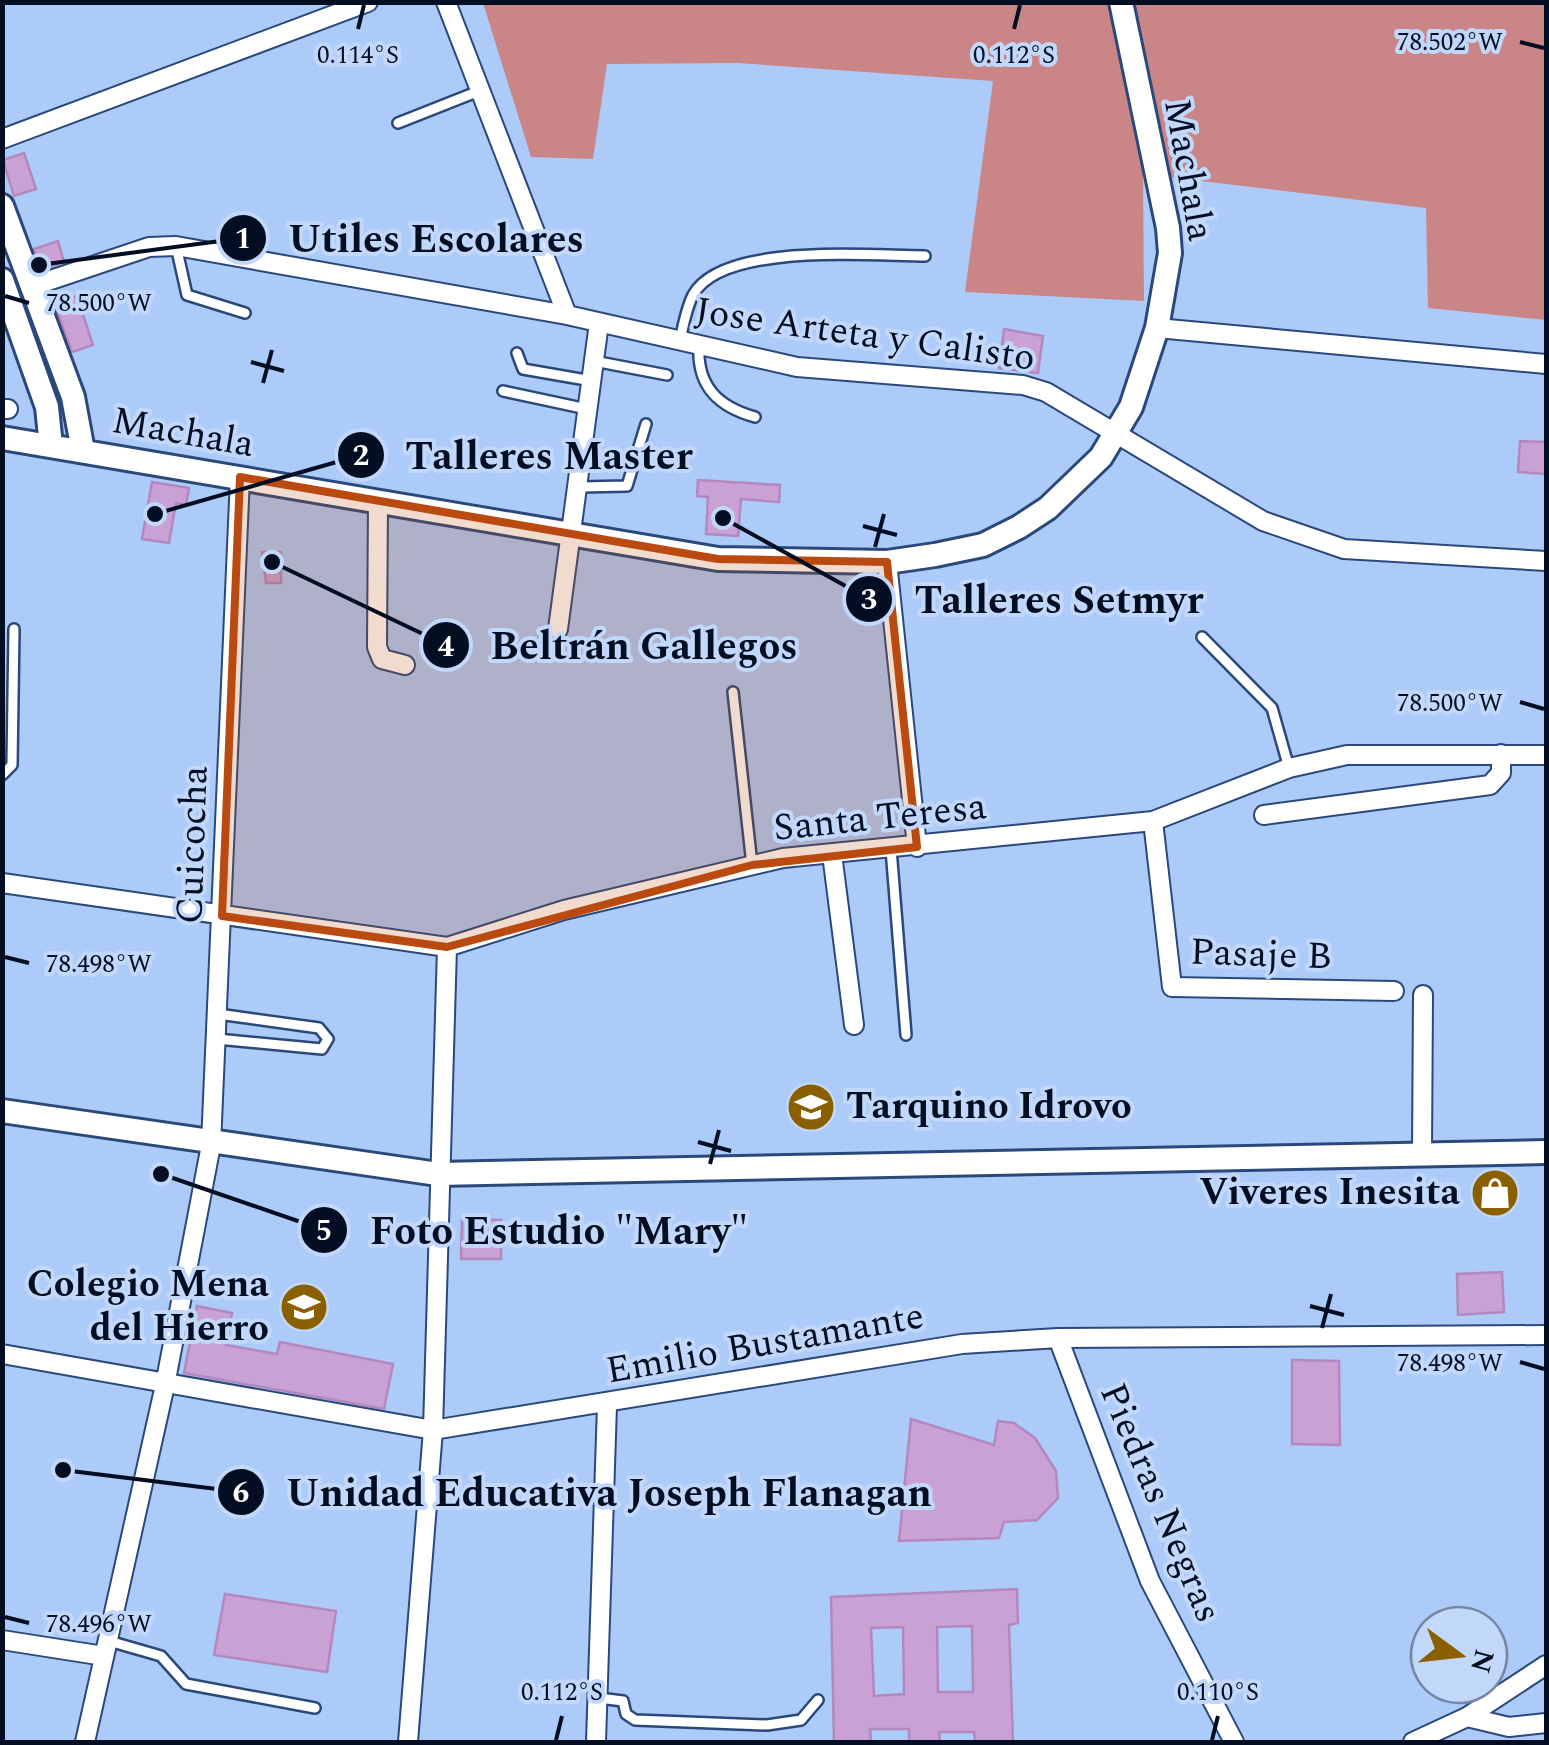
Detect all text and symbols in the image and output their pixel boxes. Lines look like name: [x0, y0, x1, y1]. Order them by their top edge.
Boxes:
text: 78.502°W: [1397, 24, 1503, 62]
text: 0.114°S: [317, 37, 399, 75]
text: 0.112°S: [973, 37, 1055, 75]
street label: Machala: [1147, 94, 1229, 246]
callout: Utiles Escolares: [218, 203, 604, 273]
text: Utiles Escolares: [288, 210, 584, 271]
text: 1: [235, 216, 251, 262]
street label: Jose Arteta y Calisto: [691, 282, 1039, 388]
text: 78.500°W: [46, 285, 152, 323]
street label: Machala: [107, 392, 259, 474]
callout: Talleres Master: [336, 420, 713, 490]
text: Talleres Master: [405, 427, 693, 488]
text: 2: [353, 433, 369, 479]
callout: Talleres Setmyr: [844, 564, 1223, 634]
text: Talleres Setmyr: [915, 571, 1203, 632]
text: 3: [861, 577, 877, 623]
callout: Beltrán Gallegos: [421, 610, 818, 680]
text: Beltrán Gallegos: [490, 617, 798, 678]
text: 4: [438, 624, 455, 670]
text: 78.500°W: [1397, 685, 1503, 723]
street label: Cuicocha: [161, 764, 225, 925]
street label: Santa Teresa: [771, 778, 990, 858]
street label: Pasaje B: [1189, 924, 1333, 986]
text: 78.498°W: [46, 946, 152, 984]
place label: Tarquino Idrovo: [846, 1078, 1132, 1136]
school or university icon: Tarquino Idrovo: [785, 1081, 837, 1133]
place label: Viveres Inesita: [1199, 1164, 1460, 1222]
shop icon: Viveres Inesita: [1469, 1167, 1521, 1219]
callout: Foto Estudio "Mary": [299, 1195, 768, 1265]
text: Foto Estudio "Mary": [370, 1202, 748, 1263]
text: 5: [316, 1208, 332, 1254]
place label: Colegio Mena del Hierro: [27, 1256, 269, 1358]
school or university icon: Colegio Mena del Hierro: [278, 1281, 330, 1333]
street label: Emilio Bustamante: [602, 1288, 928, 1400]
text: 78.498°W: [1397, 1345, 1503, 1383]
street label: Piedras Negras: [1083, 1374, 1237, 1632]
callout: Unidad Educativa Joseph Flanagan: [216, 1457, 952, 1527]
text: Unidad Educativa Joseph Flanagan: [286, 1464, 932, 1525]
text: 6: [233, 1470, 249, 1516]
north arrow: [1409, 1605, 1509, 1705]
text: 78.496°W: [46, 1606, 152, 1644]
text: N: [1458, 1644, 1505, 1678]
text: 0.112°S: [521, 1674, 603, 1712]
text: 0.110°S: [1177, 1674, 1259, 1712]

